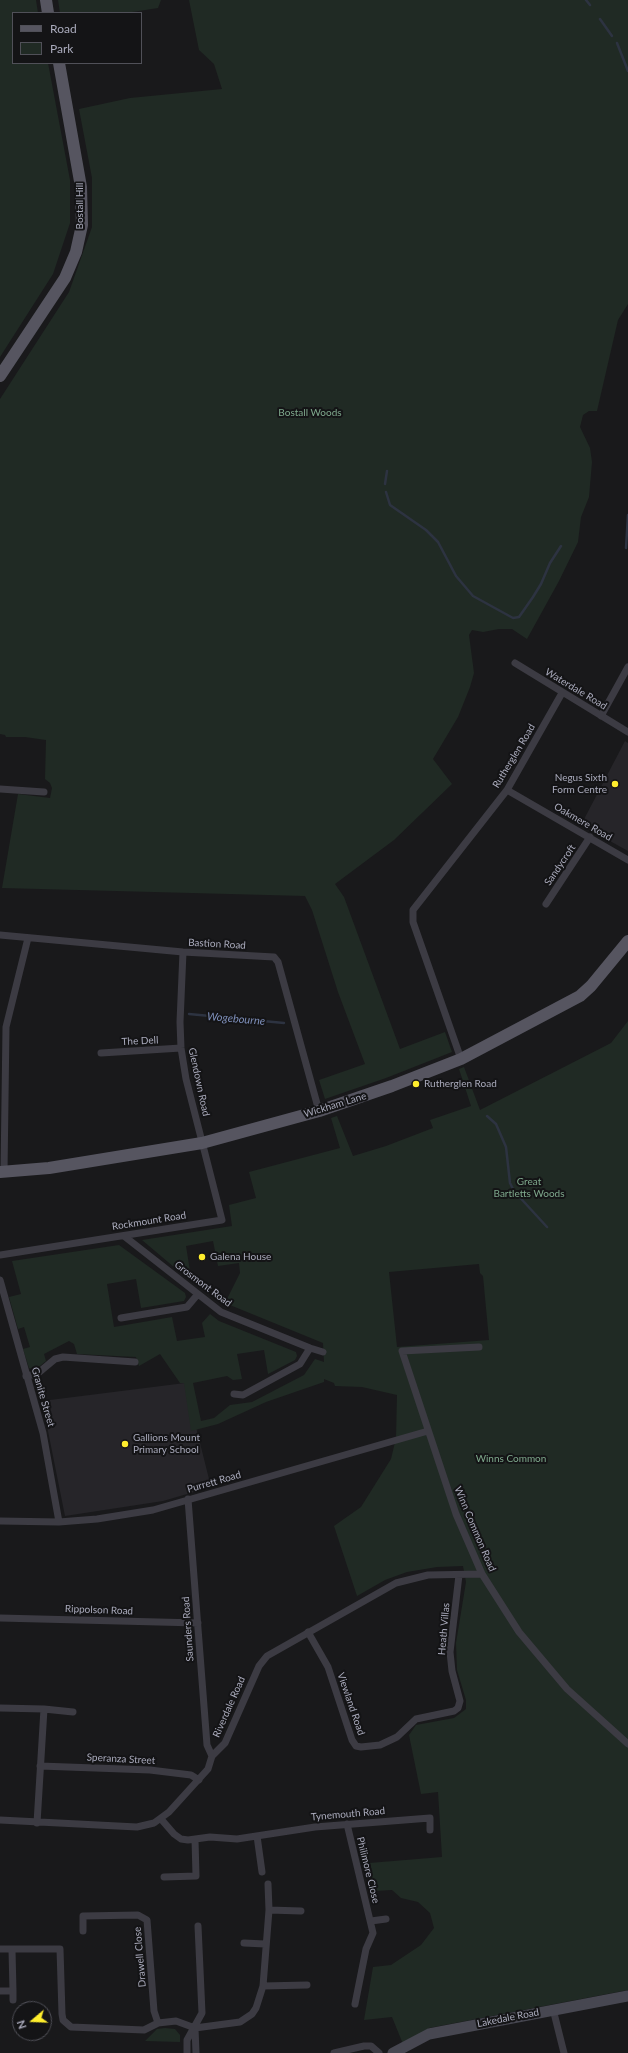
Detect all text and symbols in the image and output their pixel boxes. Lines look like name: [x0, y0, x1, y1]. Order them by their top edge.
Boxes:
legend: [12, 12, 142, 64]
text: Road: [50, 21, 77, 36]
text: Park: [50, 41, 73, 56]
street label: Bostall Hill: [74, 183, 86, 229]
park label: Bostall Woods: [278, 407, 342, 419]
street label: Waterdale Road: [543, 666, 609, 712]
street label: Rutherglen Road: [490, 722, 538, 790]
place label: Negus Sixth Form Centre: [552, 772, 607, 796]
marker: Negus Sixth Form Centre: [610, 779, 620, 789]
street label: Oakmere Road: [552, 801, 614, 843]
street label: Sandycroft: [542, 842, 578, 888]
street label: Bastion Road: [188, 936, 246, 952]
water label: Wogebourne: [206, 1010, 266, 1028]
street label: The Dell: [121, 1034, 159, 1048]
street label: Glendown Road: [186, 1047, 212, 1117]
place label: Rutherglen Road: [424, 1078, 497, 1090]
marker: Rutherglen Road: [411, 1079, 421, 1089]
street label: Wickham Lane: [302, 1090, 368, 1120]
park label: Great Bartletts Woods: [494, 1176, 564, 1200]
street label: Rockmount Road: [111, 1209, 187, 1233]
place label: Galena House: [210, 1251, 271, 1263]
marker: Galena House: [197, 1252, 207, 1262]
street label: Grosmont Road: [172, 1259, 234, 1309]
street label: Granite Street: [29, 1366, 57, 1428]
place label: Gallions Mount Primary School: [133, 1432, 200, 1456]
marker: Gallions Mount Primary School: [120, 1439, 130, 1449]
park label: Winns Common: [476, 1453, 546, 1465]
street label: Purrett Road: [186, 1469, 242, 1495]
street label: Winn Common Road: [452, 1485, 498, 1573]
street label: Saunders Road: [180, 1596, 196, 1662]
street label: Heath Villas: [436, 1602, 452, 1656]
street label: Rippolson Road: [65, 1603, 133, 1617]
street label: Viewland Road: [335, 1671, 367, 1737]
street label: Riverdale Road: [210, 1675, 248, 1739]
street label: Speranza Street: [86, 1751, 156, 1767]
street label: Tynemouth Road: [310, 1805, 386, 1823]
street label: Philimore Close: [354, 1835, 382, 1905]
street label: Drawell Close: [131, 1926, 149, 1988]
north arrow: [12, 2001, 52, 2041]
street label: Lakedale Road: [476, 2006, 540, 2030]
text: N: [14, 2019, 29, 2031]

